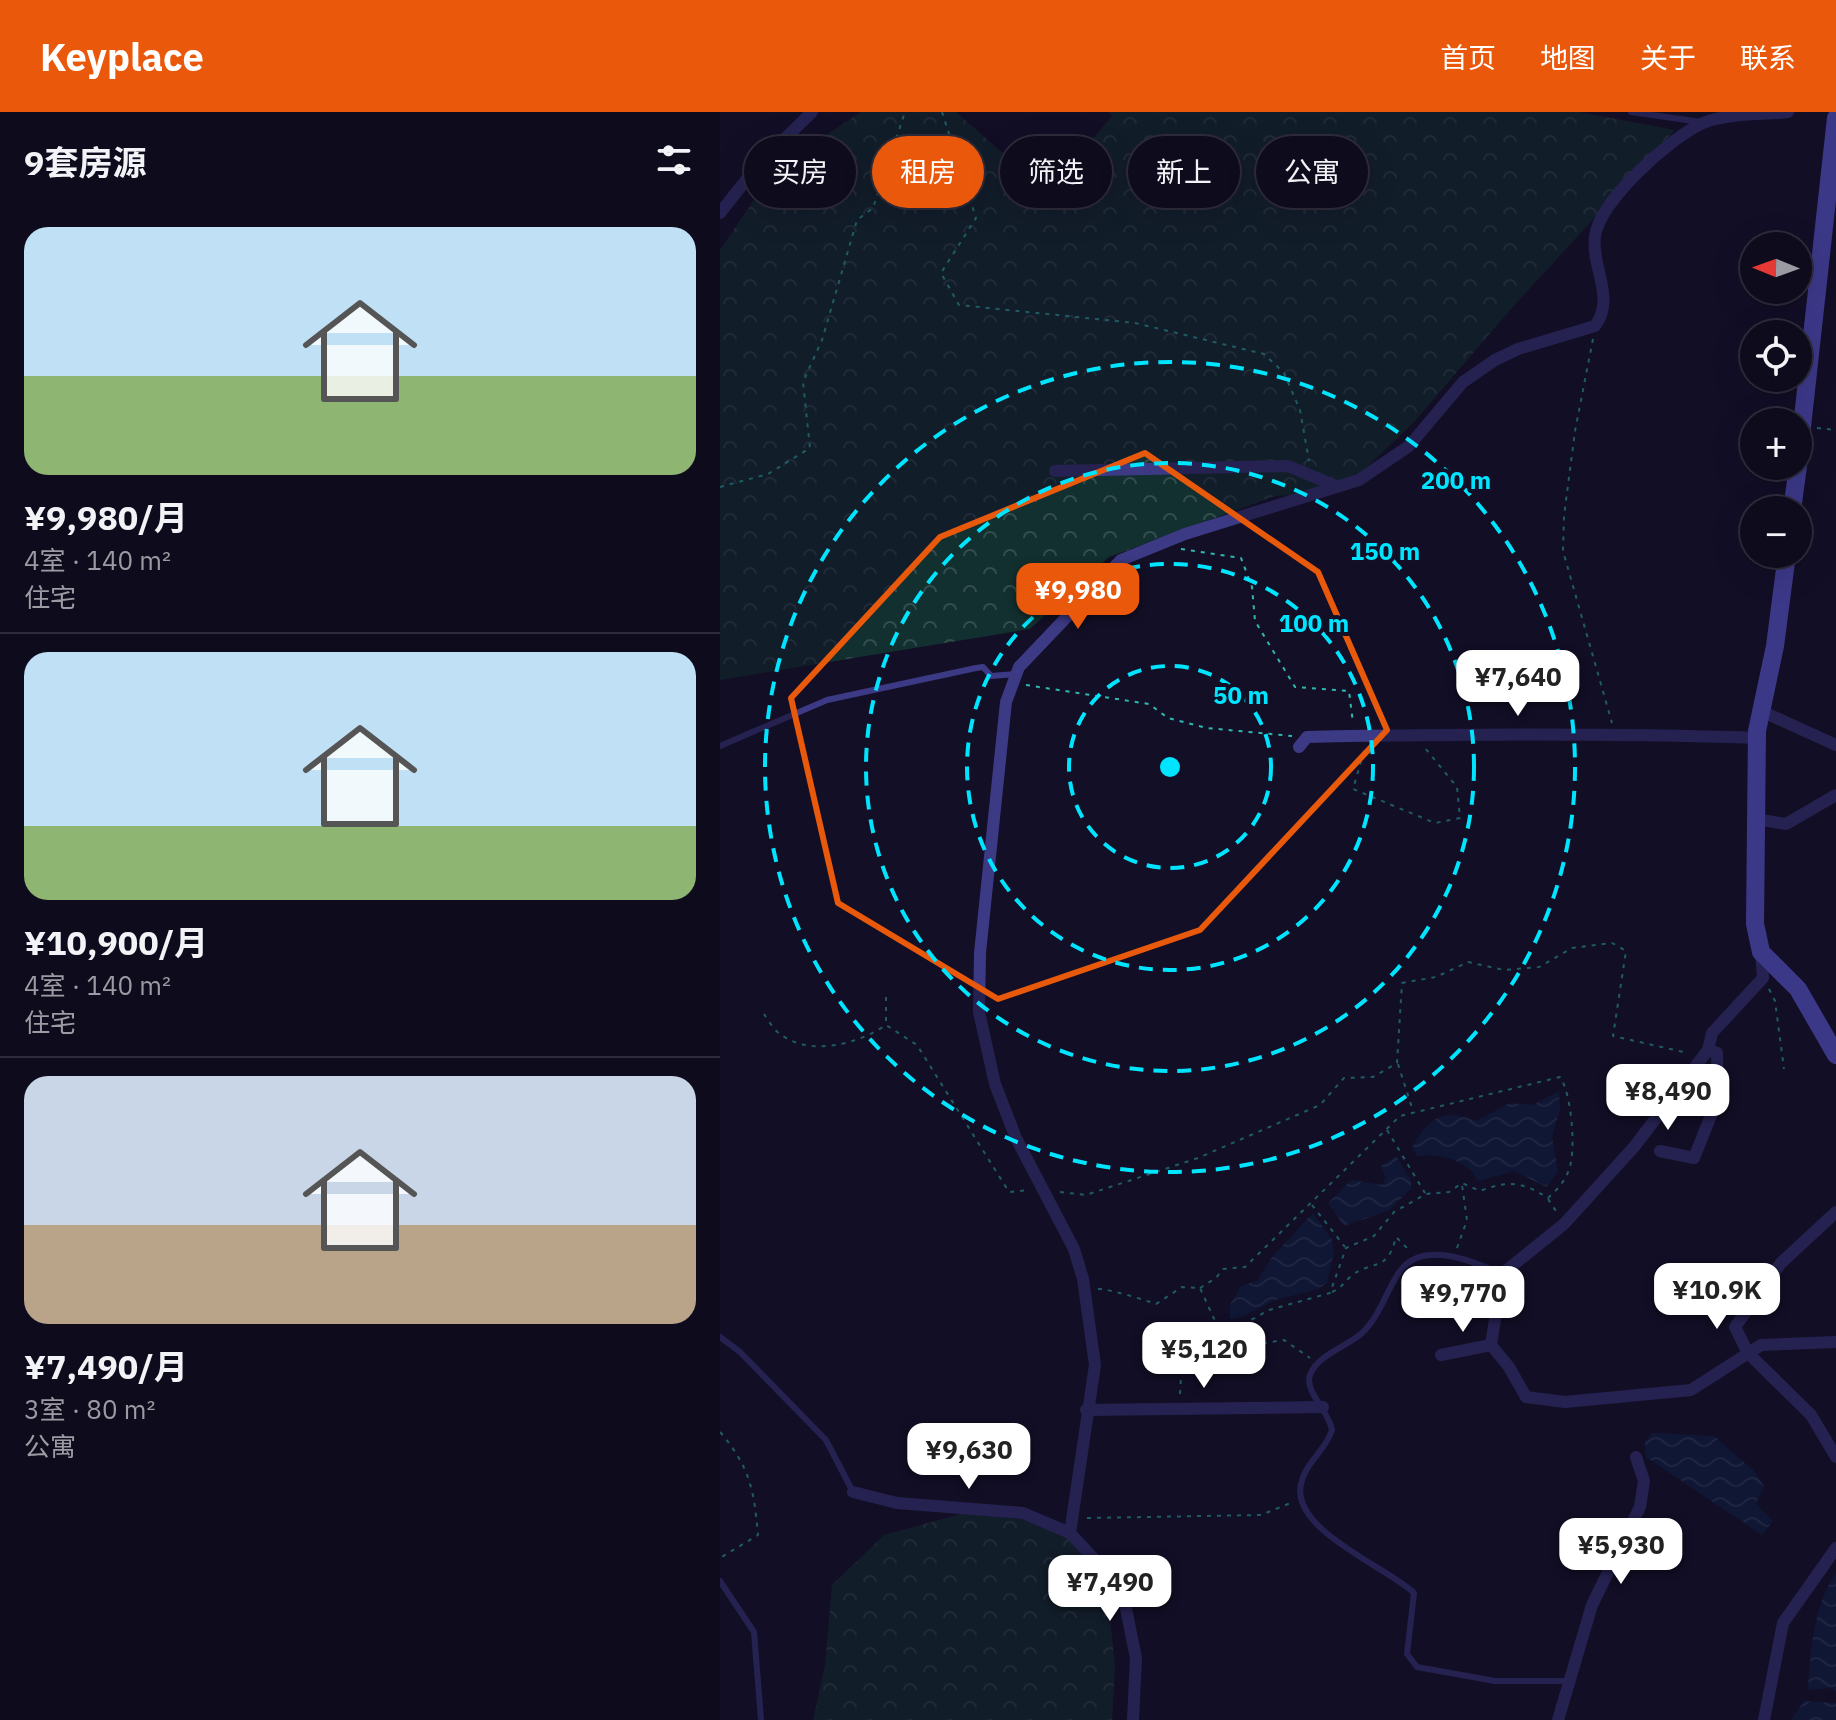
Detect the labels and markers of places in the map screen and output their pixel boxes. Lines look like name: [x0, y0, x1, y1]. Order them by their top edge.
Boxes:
pin: ¥9,980: [1013, 563, 1143, 631]
pin: ¥7,640: [1453, 650, 1583, 718]
centre of rings: [1156, 753, 1184, 781]
pin: ¥8,490: [1603, 1064, 1733, 1132]
pin: ¥10.9K: [1652, 1263, 1782, 1331]
pin: ¥9,770: [1398, 1266, 1528, 1334]
pin: ¥5,120: [1139, 1322, 1269, 1390]
pin: ¥9,630: [904, 1423, 1034, 1491]
pin: ¥5,930: [1556, 1518, 1686, 1586]
pin: ¥7,490: [1045, 1555, 1175, 1623]

